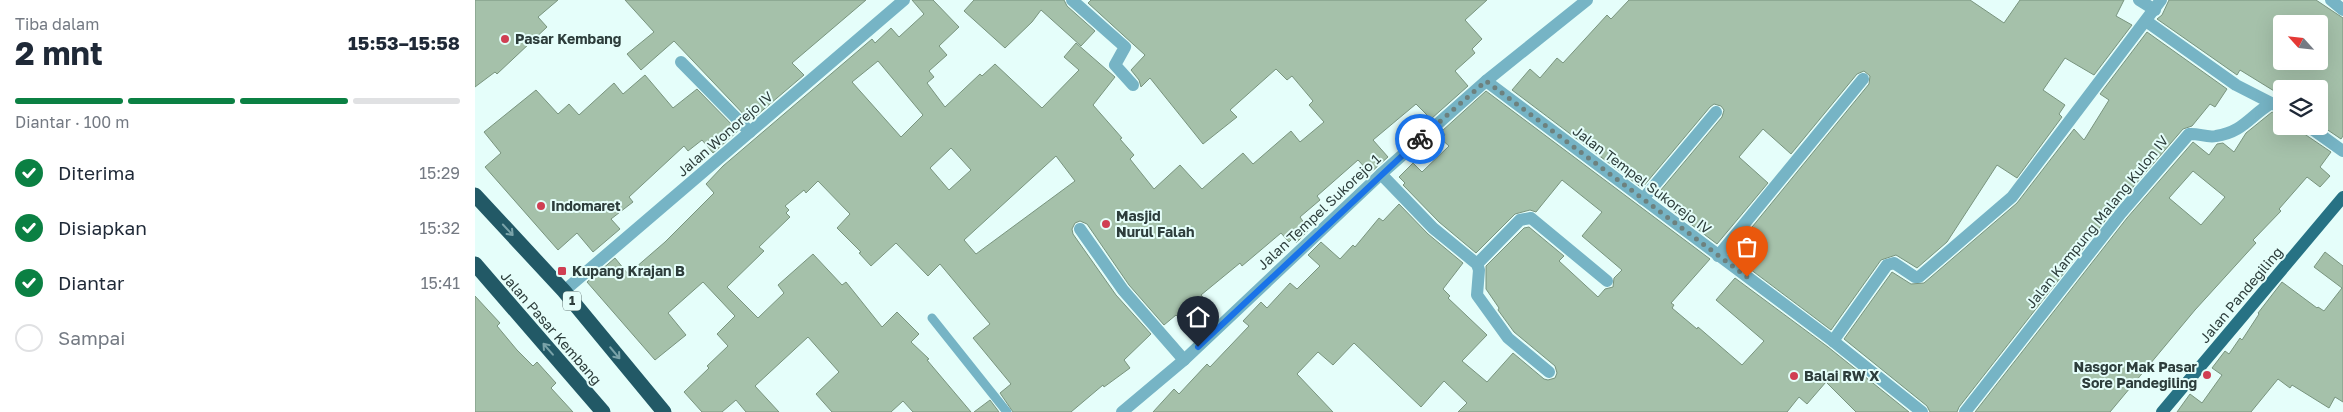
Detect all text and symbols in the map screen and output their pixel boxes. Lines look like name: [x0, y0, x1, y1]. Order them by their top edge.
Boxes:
text: Tiba dalam: [15, 14, 99, 34]
north arrow: [2273, 15, 2327, 70]
map controls: [2273, 15, 2328, 135]
place label: Pasar Kembang: [515, 30, 621, 47]
text: 15:53–15:58: [348, 31, 460, 54]
marker: Pasar Kembang: [499, 33, 511, 45]
text: 2 mnt: [15, 34, 103, 72]
button: layers: [2273, 80, 2328, 135]
street label: Jalan Wonorejo IV: [673, 87, 777, 180]
text: Diantar · 100 m: [15, 112, 129, 132]
courier: [1395, 114, 1445, 164]
street label: Jalan Tempel Sukorejo IV: [1570, 122, 1715, 238]
icon: bike: [1406, 125, 1434, 153]
street label: Jalan Kampung Malang Kulon IV: [2022, 131, 2172, 311]
street label: Jalan Tempel Sukorejo 1: [1254, 150, 1384, 273]
icon: check: [15, 159, 43, 187]
text: Diterima: [58, 161, 135, 184]
text: 15:29: [419, 163, 460, 183]
place label: Indomaret: [551, 197, 621, 214]
marker: Indomaret: [535, 200, 547, 212]
place label: Masjid Nurul Falah: [1116, 207, 1194, 240]
icon: check: [15, 214, 43, 242]
text: Disiapkan: [58, 216, 147, 239]
text: 15:32: [420, 218, 460, 238]
marker: Masjid Nurul Falah: [1100, 218, 1112, 230]
one-way arrow: [502, 224, 514, 237]
pin: [1726, 226, 1768, 277]
icon: bag: [1733, 233, 1761, 261]
street label: Jalan Pandegiling: [2195, 243, 2286, 346]
place label: Kupang Krajan B: [572, 262, 685, 279]
marker: Kupang Krajan B: [556, 265, 568, 277]
street label: Jalan Pasar Kembang: [497, 267, 605, 388]
icon: check: [15, 269, 43, 297]
text: Diantar: [58, 271, 124, 294]
text: 15:41: [421, 273, 460, 293]
road number: 1: [563, 292, 581, 310]
pin: [1177, 296, 1219, 347]
icon: home: [1184, 303, 1212, 331]
text: Sampai: [58, 326, 125, 349]
one-way arrow: [543, 342, 554, 355]
one-way arrow: [610, 346, 621, 359]
place label: Nasgor Mak Pasar Sore Pandegiling: [2074, 358, 2198, 391]
place label: Balai RW X: [1804, 367, 1879, 384]
marker: Nasgor Mak Pasar Sore Pandegiling: [2201, 369, 2213, 381]
marker: Balai RW X: [1788, 370, 1800, 382]

